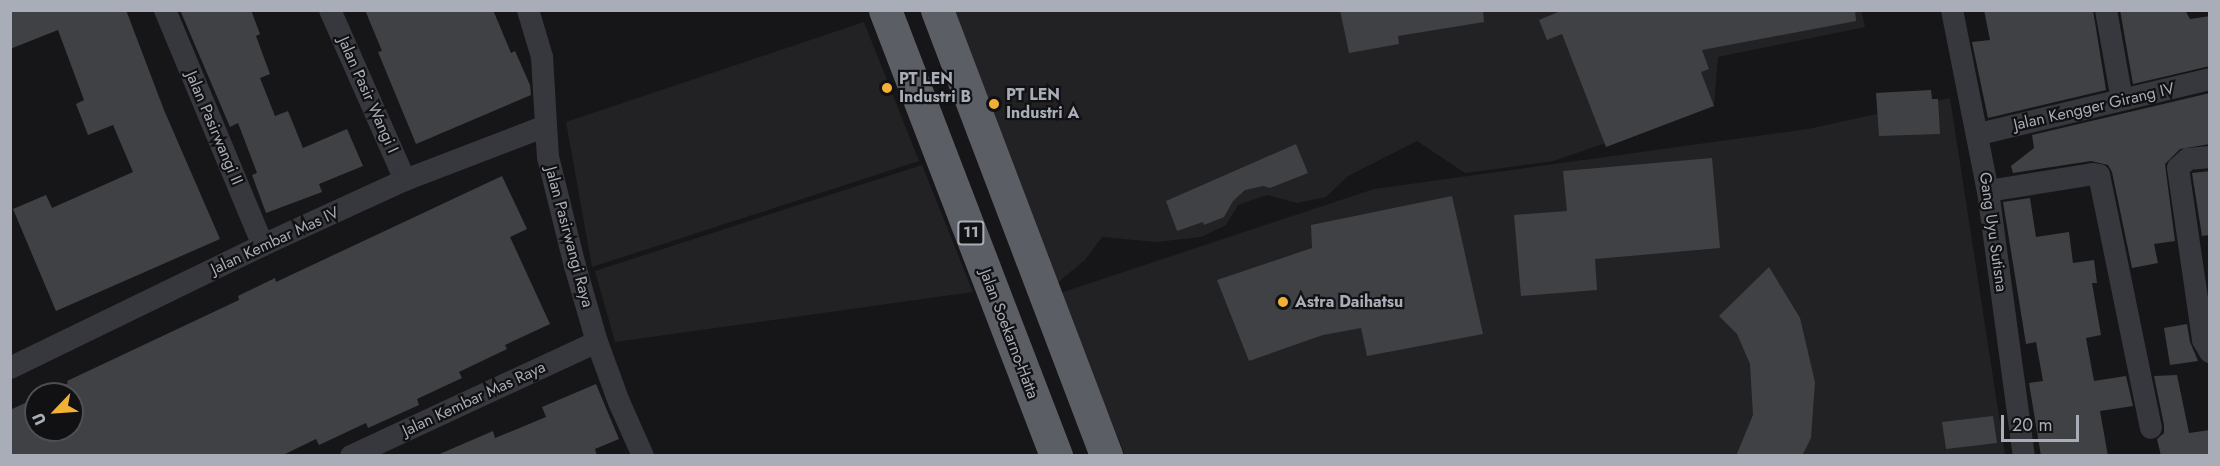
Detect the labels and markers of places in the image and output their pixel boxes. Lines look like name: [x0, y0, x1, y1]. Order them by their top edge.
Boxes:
place label: PT LEN Industri B: [899, 69, 971, 107]
marker: PT LEN Industri B: [880, 81, 894, 95]
place label: PT LEN Industri A: [1006, 85, 1079, 123]
marker: PT LEN Industri A: [987, 97, 1001, 111]
place label: Astra Daihatsu: [1295, 292, 1403, 312]
marker: Astra Daihatsu: [1276, 295, 1290, 309]

